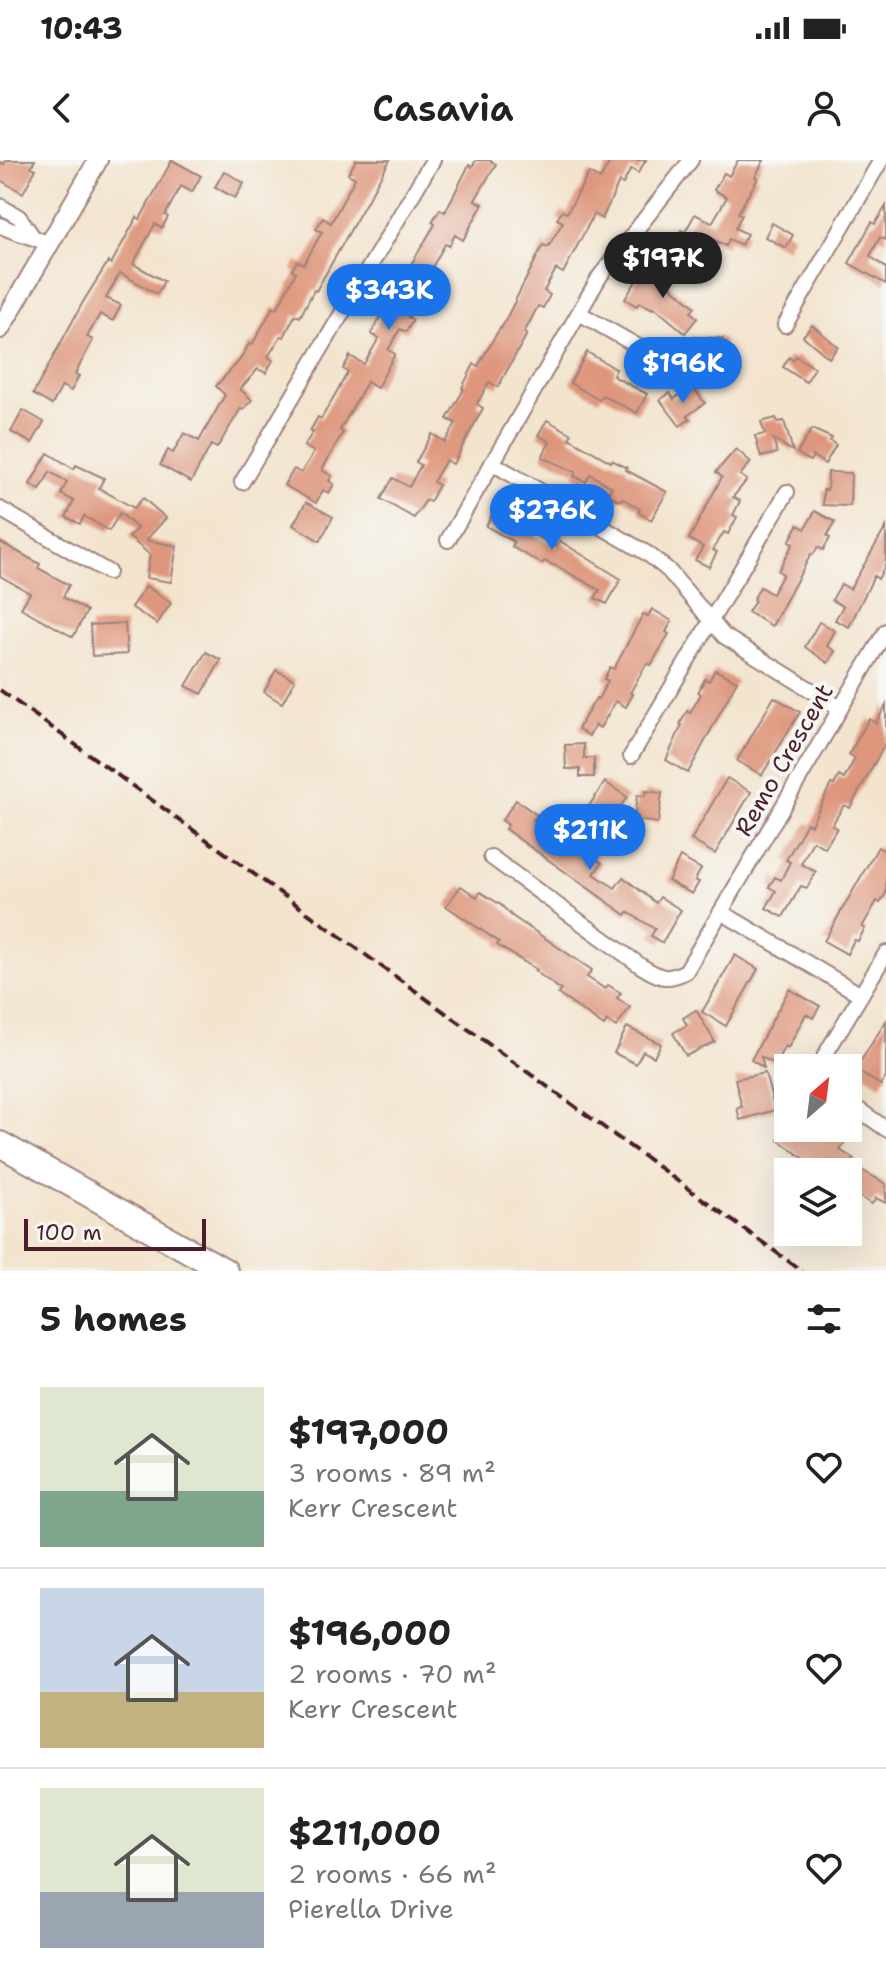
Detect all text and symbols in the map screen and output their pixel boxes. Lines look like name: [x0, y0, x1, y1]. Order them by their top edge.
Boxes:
text: 10:43: [40, 8, 123, 49]
text: Casavia: [372, 84, 514, 133]
icon: back: [40, 86, 84, 130]
icon: person: [802, 86, 846, 130]
pin: $197K: [607, 232, 719, 300]
text: $197K: [622, 240, 704, 275]
pin: $343K: [333, 264, 445, 332]
text: $343K: [345, 272, 433, 307]
pin: $196K: [627, 337, 739, 405]
text: $196K: [642, 345, 724, 380]
pin: $276K: [496, 484, 608, 552]
text: $276K: [508, 492, 596, 527]
street label: Remo Crescent: [727, 678, 841, 842]
pin: $211K: [534, 804, 646, 872]
text: $211K: [552, 812, 628, 847]
north arrow: [774, 1054, 862, 1142]
map controls: [774, 1054, 862, 1246]
button: layers: [774, 1158, 862, 1246]
scale bar: [24, 1215, 206, 1251]
text: 100 m: [36, 1218, 102, 1247]
text: 5 homes: [40, 1296, 187, 1342]
icon: filters: [802, 1297, 846, 1341]
text: $197,000: [288, 1409, 449, 1455]
icon: home: [104, 1419, 200, 1515]
icon: heart: [802, 1445, 846, 1489]
text: 3 rooms · 89 m²: [288, 1455, 496, 1490]
text: Kerr Crescent: [288, 1490, 458, 1525]
text: $196,000: [288, 1610, 451, 1656]
icon: home: [104, 1620, 200, 1716]
icon: heart: [802, 1646, 846, 1690]
text: 2 rooms · 70 m²: [288, 1656, 497, 1691]
text: Kerr Crescent: [288, 1691, 458, 1726]
text: $211,000: [288, 1810, 441, 1856]
icon: home: [104, 1820, 200, 1916]
icon: heart: [802, 1846, 846, 1890]
text: 2 rooms · 66 m²: [288, 1856, 497, 1891]
text: Pierella Drive: [288, 1891, 454, 1926]

